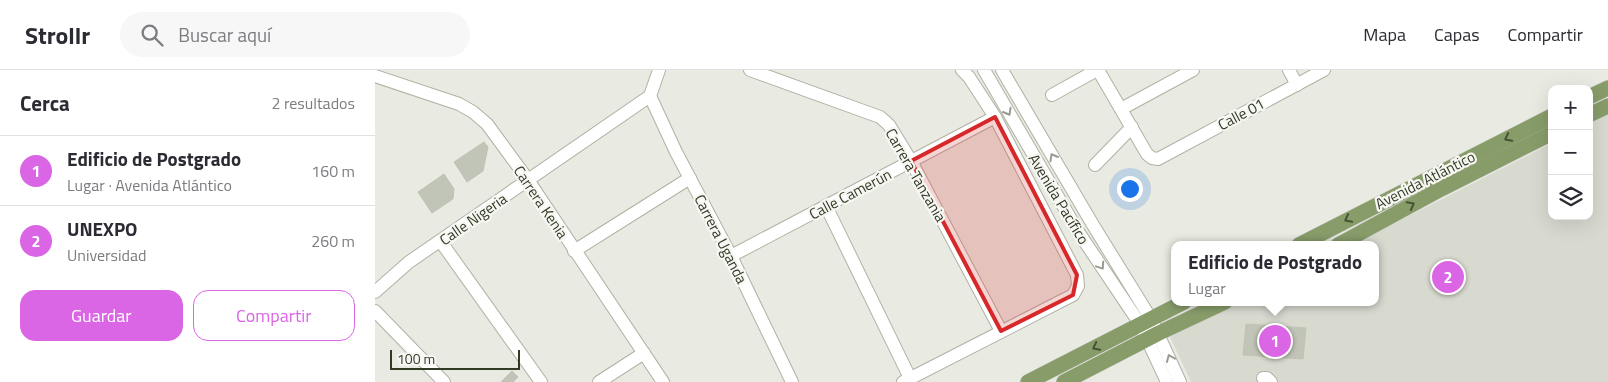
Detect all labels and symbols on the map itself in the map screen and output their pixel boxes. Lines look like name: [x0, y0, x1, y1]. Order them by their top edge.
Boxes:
street label: Calle 01: [1213, 92, 1269, 136]
one-way arrow: [1001, 107, 1011, 116]
street label: Carrera Tanzania: [880, 124, 952, 227]
one-way arrow: [1504, 132, 1513, 142]
street label: Avenida Atlántico: [1371, 145, 1479, 215]
street label: Avenida Pacífico: [1023, 149, 1095, 249]
one-way arrow: [1049, 154, 1059, 163]
street label: Carrera Kenia: [508, 161, 574, 244]
street label: Calle Camerún: [805, 163, 895, 225]
your location: [1117, 176, 1143, 202]
street label: Calle Nigeria: [434, 187, 512, 251]
street label: Carrera Uganda: [689, 190, 754, 288]
one-way arrow: [1406, 201, 1415, 211]
one-way arrow: [1344, 213, 1353, 223]
pin: 2: [1432, 258, 1464, 296]
one-way arrow: [1095, 261, 1104, 270]
pin: 1: [1259, 322, 1291, 360]
one-way arrow: [1093, 341, 1102, 351]
scale bar: [390, 347, 520, 370]
one-way arrow: [1165, 354, 1176, 363]

